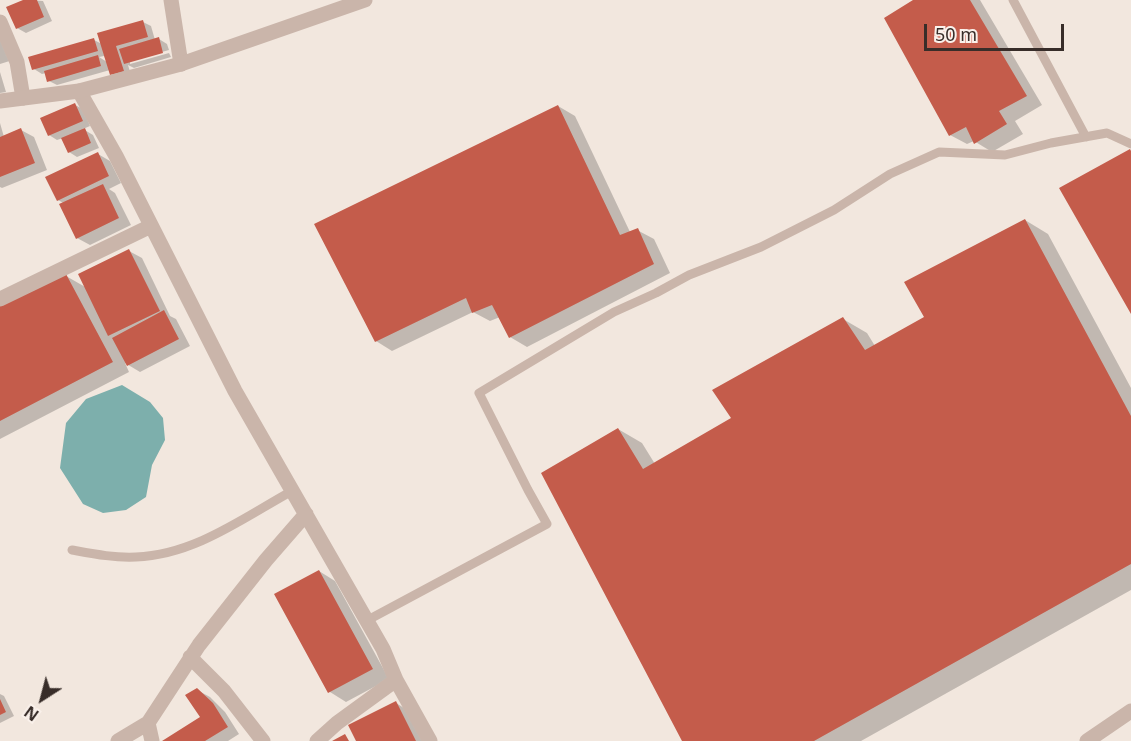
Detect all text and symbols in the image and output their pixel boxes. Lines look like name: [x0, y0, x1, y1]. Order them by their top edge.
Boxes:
scale bar: [927, 12, 1066, 50]
text: 50 m: [935, 22, 977, 46]
north arrow: [12, 669, 72, 729]
text: N: [20, 701, 43, 726]

